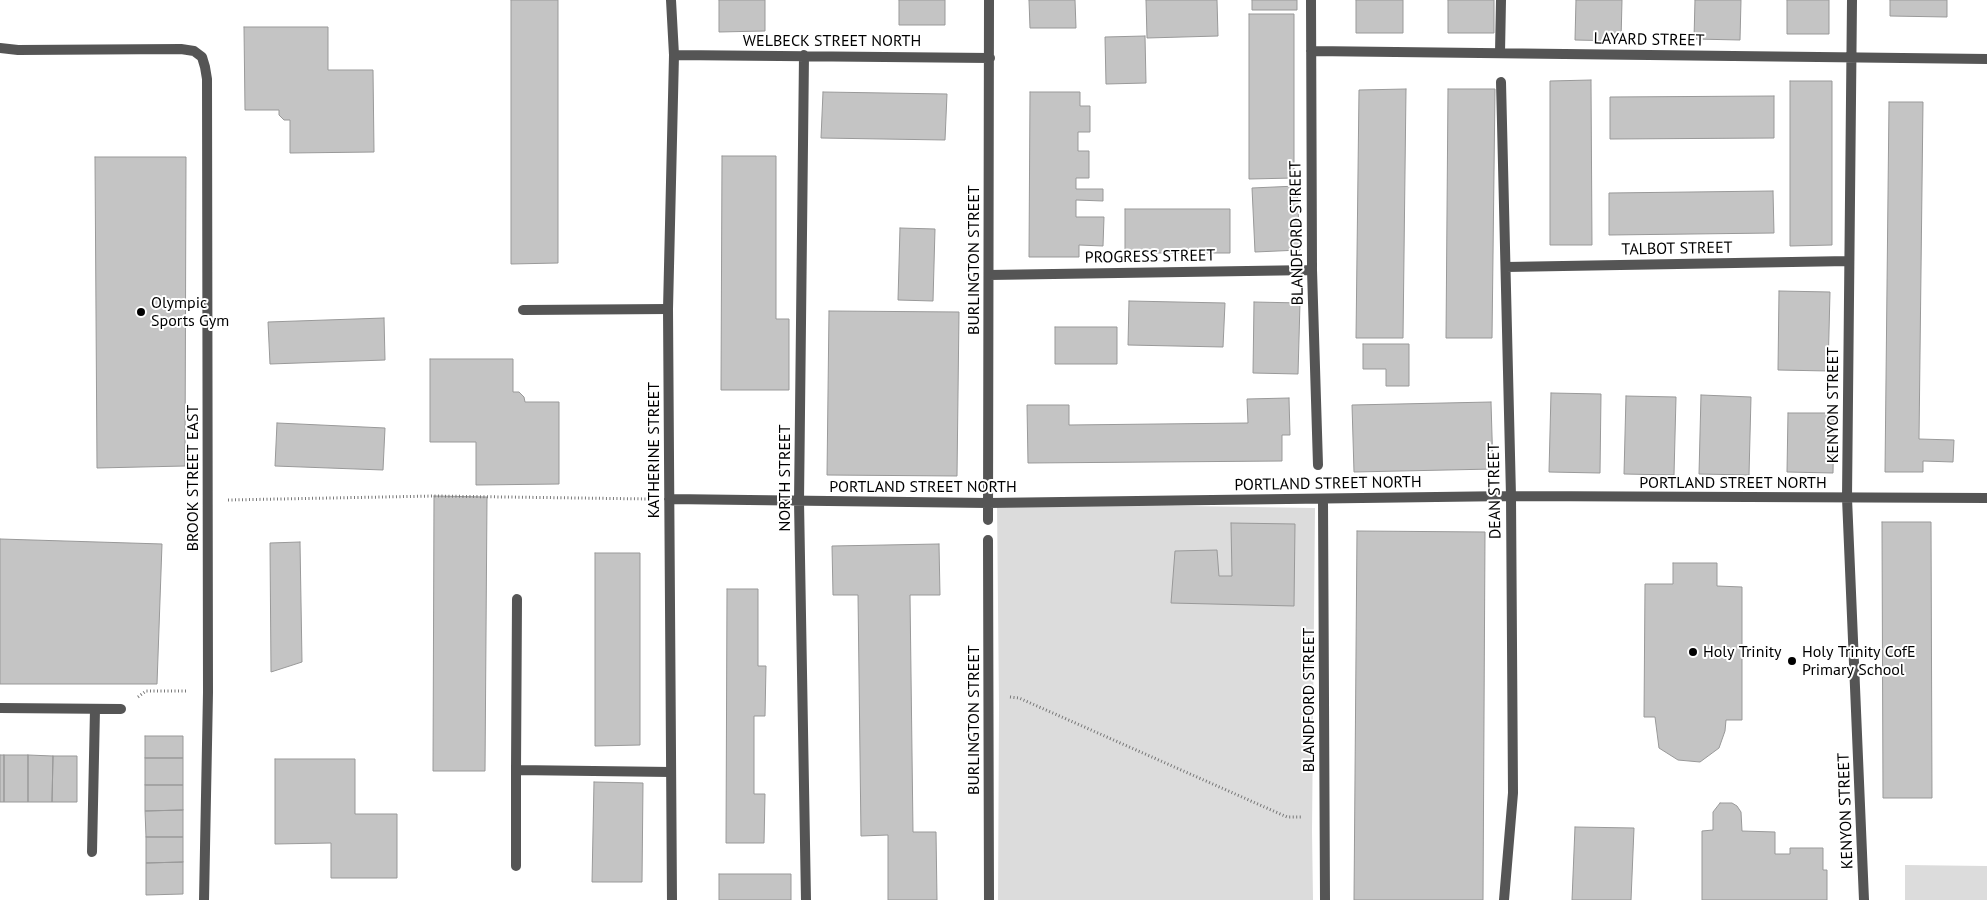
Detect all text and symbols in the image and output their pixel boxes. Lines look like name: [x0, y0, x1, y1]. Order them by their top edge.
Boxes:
street label: LAYARD STREET: [1593, 29, 1705, 51]
street label: WELBECK STREET NORTH: [743, 31, 921, 51]
street label: BLANDFORD STREET: [1286, 160, 1308, 306]
street label: BURLINGTON STREET: [964, 185, 984, 335]
street label: TALBOT STREET: [1621, 238, 1733, 260]
street label: PROGRESS STREET: [1084, 246, 1216, 268]
place label: Olympic Sports Gym: [151, 293, 229, 331]
marker: Olympic Sports Gym: [135, 306, 147, 318]
street label: KENYON STREET: [1823, 347, 1843, 463]
street label: KATHERINE STREET: [644, 382, 664, 518]
street label: BROOK STREET EAST: [183, 405, 203, 551]
street label: NORTH STREET: [775, 424, 795, 532]
street label: DEAN STREET: [1485, 443, 1505, 539]
street label: PORTLAND STREET NORTH: [1234, 473, 1422, 495]
street label: PORTLAND STREET NORTH: [1639, 473, 1827, 493]
street label: PORTLAND STREET NORTH: [829, 477, 1017, 497]
street label: BLANDFORD STREET: [1299, 628, 1319, 772]
place label: Holy Trinity: [1703, 642, 1782, 662]
place label: Holy Trinity CofE Primary School: [1802, 642, 1915, 680]
street label: BURLINGTON STREET: [964, 645, 984, 795]
marker: Holy Trinity: [1687, 646, 1699, 658]
marker: Holy Trinity CofE Primary School: [1786, 655, 1798, 667]
street label: KENYON STREET: [1834, 753, 1858, 869]

